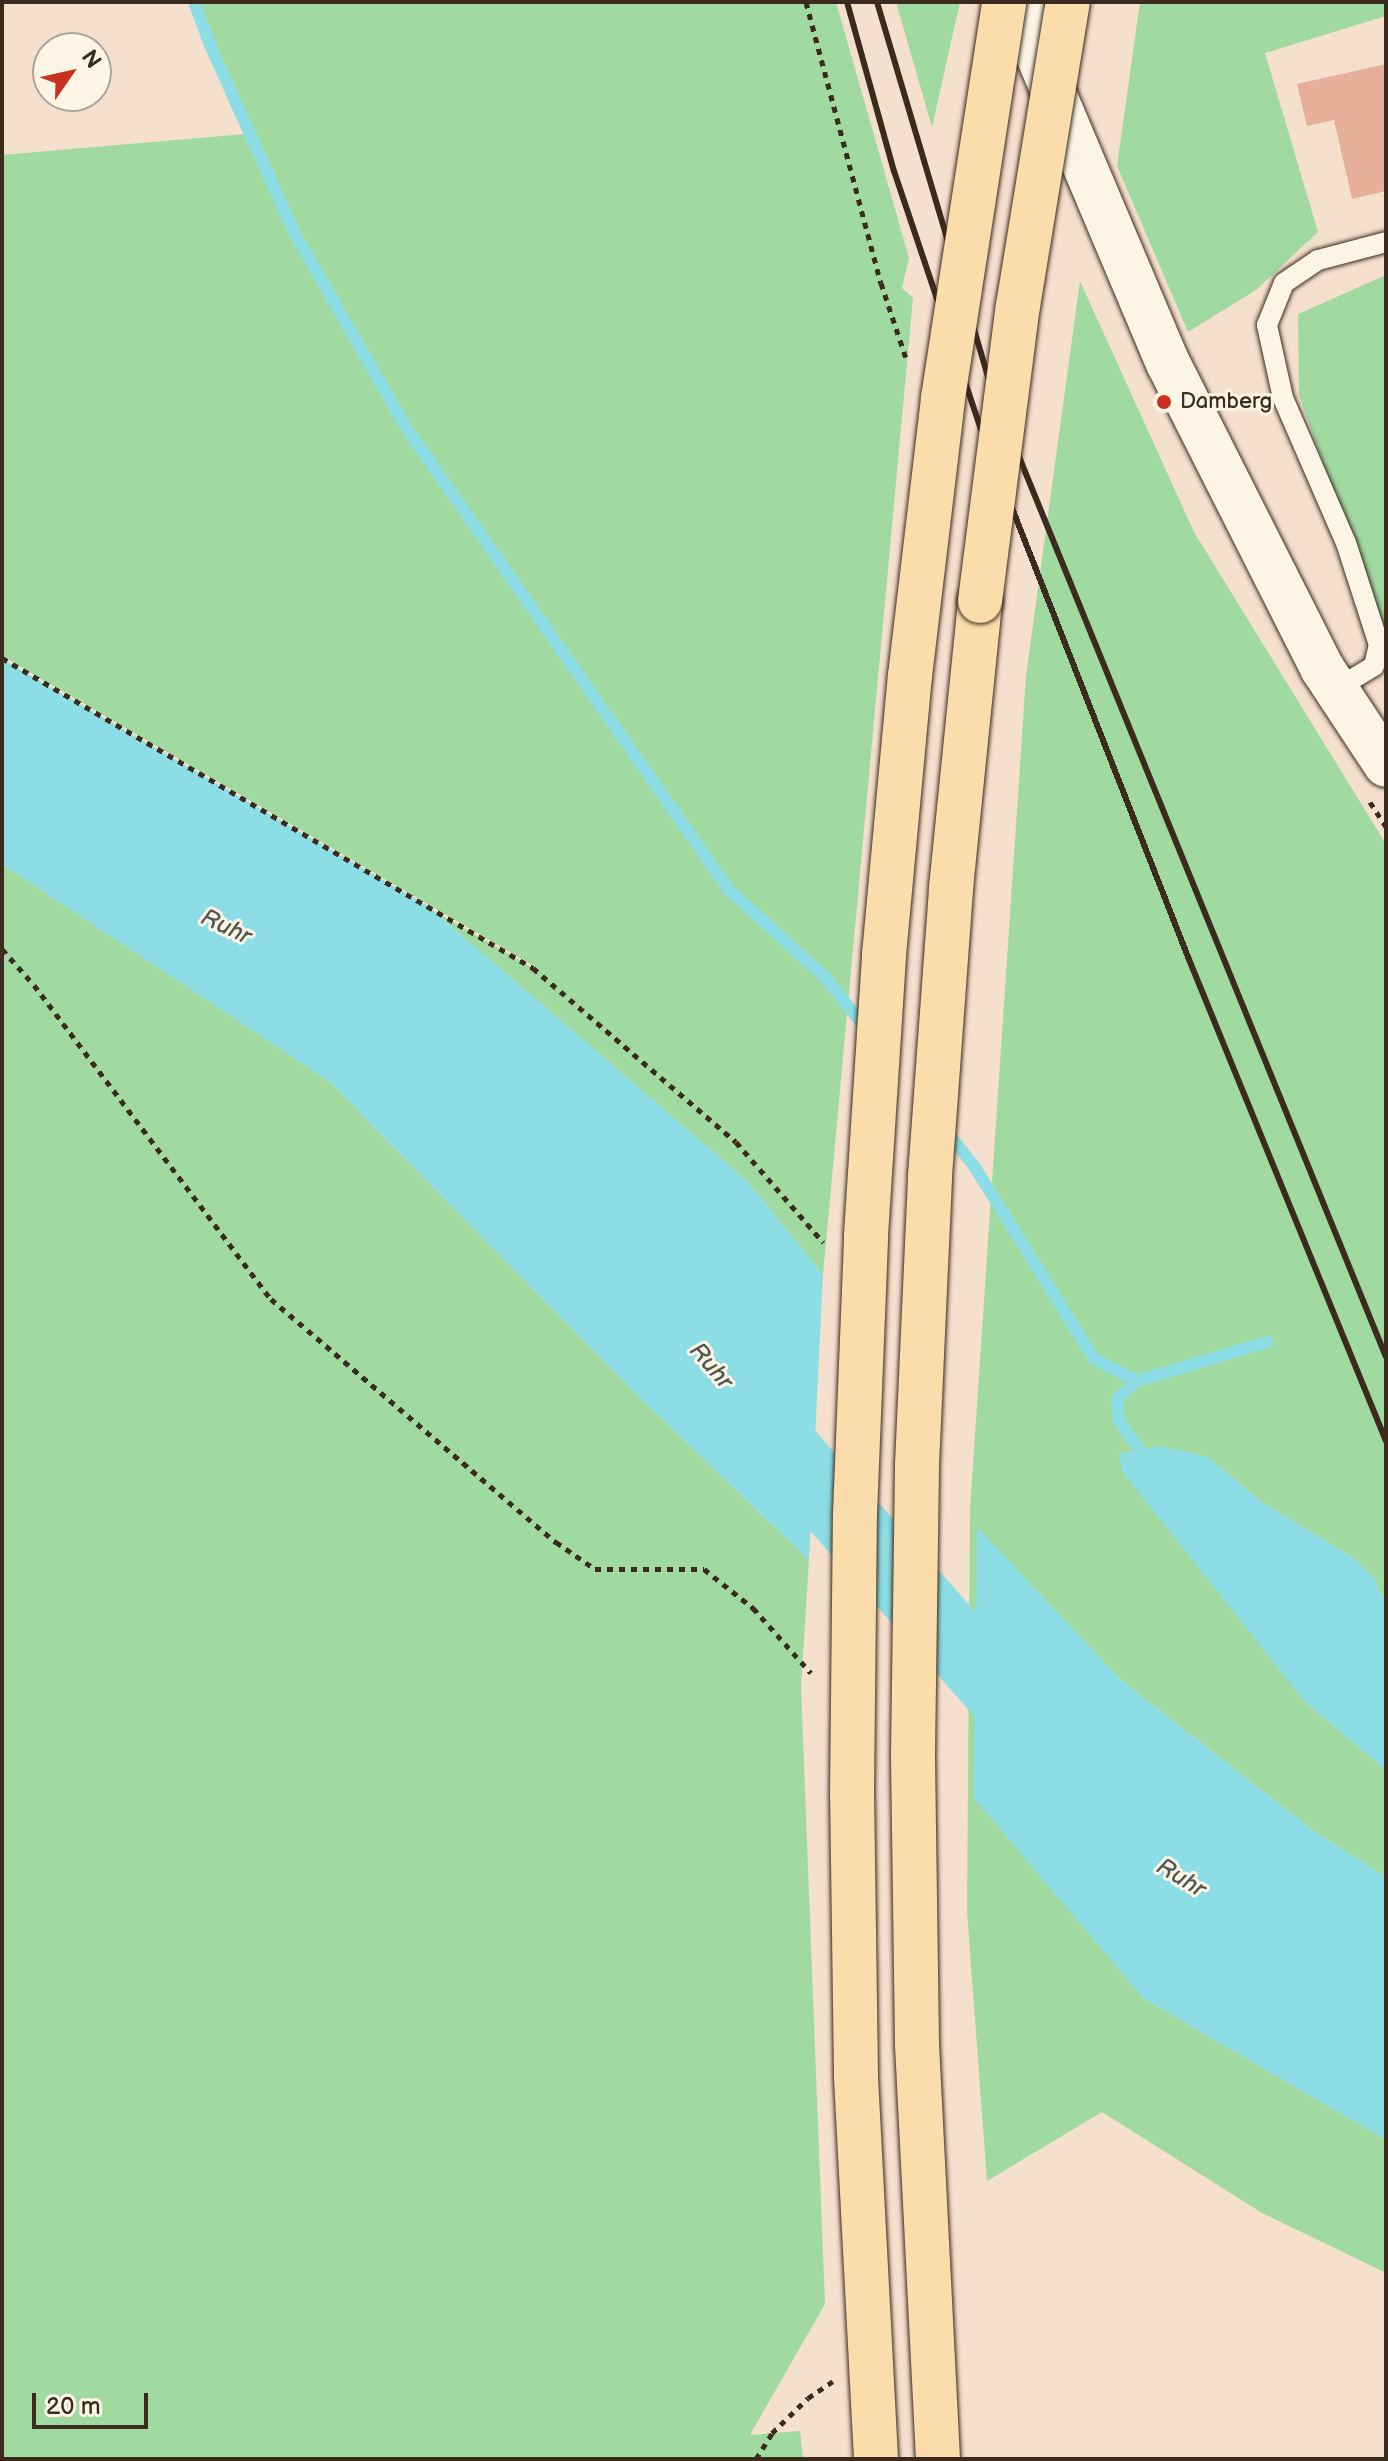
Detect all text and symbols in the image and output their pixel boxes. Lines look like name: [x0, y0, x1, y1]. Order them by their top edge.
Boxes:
north arrow: [32, 32, 112, 112]
text: N: [75, 45, 106, 74]
place label: Damberg: [1180, 389, 1272, 415]
marker: Damberg: [1155, 393, 1173, 411]
water label: Ruhr: [196, 903, 256, 951]
water label: Ruhr: [683, 1337, 739, 1395]
water label: Ruhr: [1151, 1852, 1211, 1904]
scale bar: [36, 2377, 152, 2427]
text: 20 m: [46, 2392, 101, 2421]

